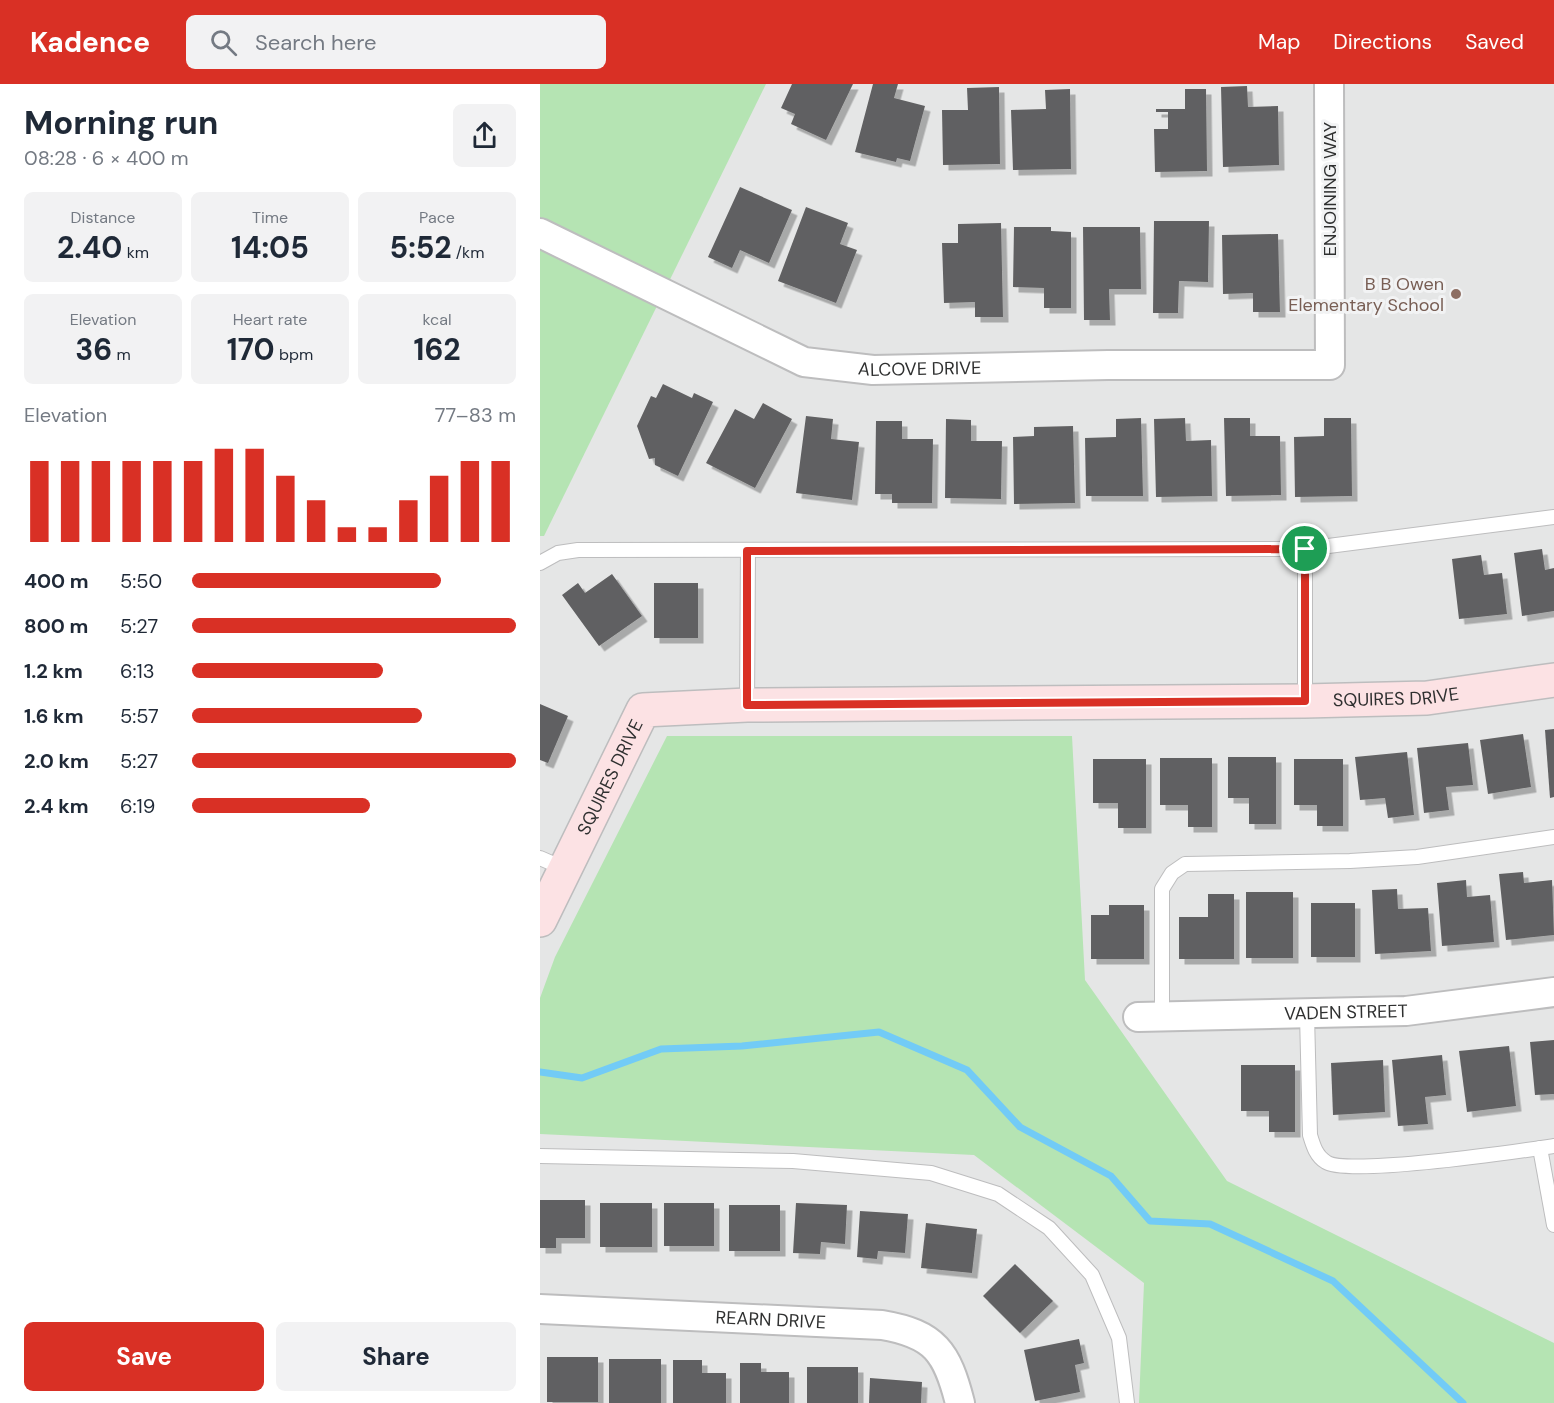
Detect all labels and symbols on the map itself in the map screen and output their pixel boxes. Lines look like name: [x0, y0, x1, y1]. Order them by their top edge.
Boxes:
street label: ENJOINING WAY: [1318, 121, 1342, 256]
place label: B B Owen Elementary School: [1288, 272, 1444, 317]
marker: B B Owen Elementary School: [1449, 287, 1463, 301]
street label: ALCOVE DRIVE: [857, 356, 982, 382]
pin: [1279, 523, 1330, 574]
street label: SQUIRES DRIVE: [1333, 682, 1460, 712]
street label: SQUIRES DRIVE: [571, 715, 649, 839]
street label: VADEN STREET: [1284, 999, 1408, 1026]
street label: REARN DRIVE: [715, 1305, 826, 1334]

